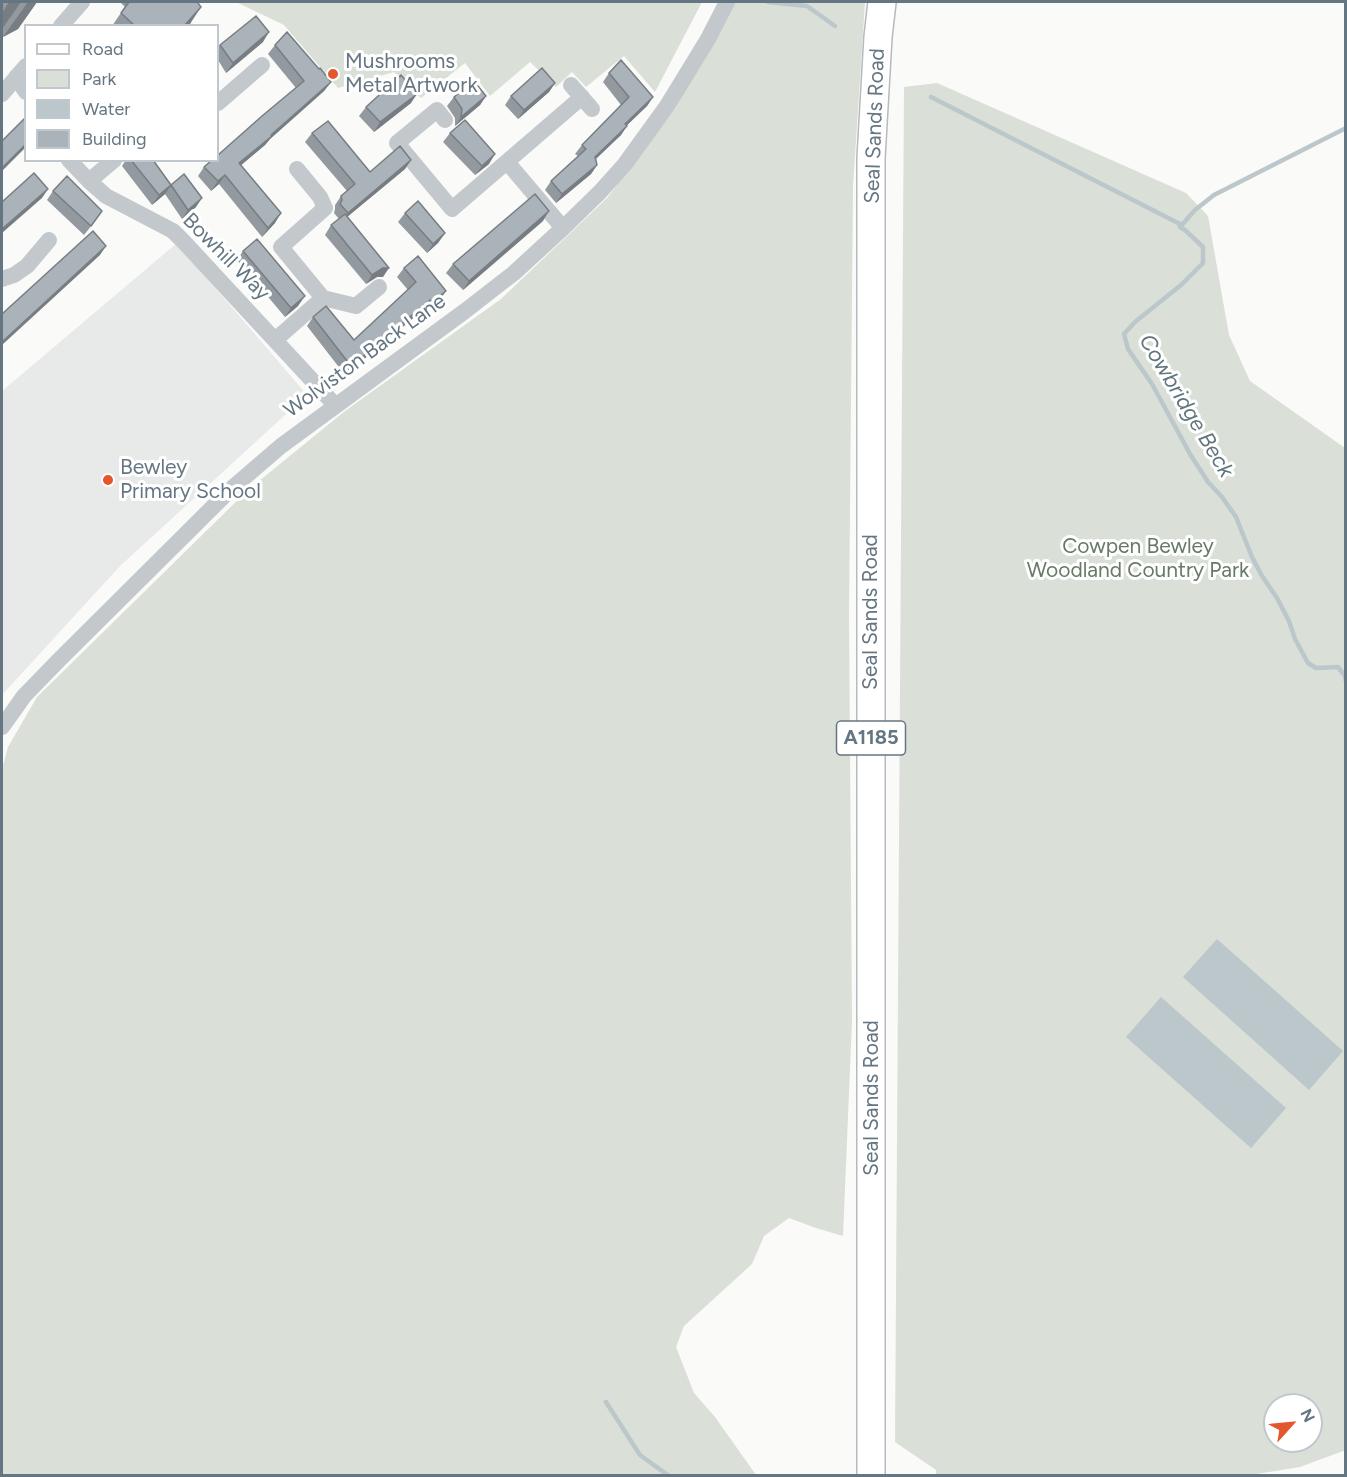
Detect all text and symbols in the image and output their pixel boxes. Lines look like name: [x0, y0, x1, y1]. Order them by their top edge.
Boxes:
legend: [24, 24, 219, 162]
text: Road: [82, 38, 123, 60]
street label: Seal Sands Road: [860, 48, 890, 204]
place label: Mushrooms Metal Artwork: [345, 49, 478, 99]
marker: Mushrooms Metal Artwork: [326, 67, 340, 81]
text: Park: [82, 68, 116, 90]
text: Water: [82, 98, 130, 120]
text: Building: [82, 128, 147, 150]
street label: Bowhill Way: [177, 208, 275, 306]
street label: Wolviston Back Lane: [279, 289, 451, 423]
water label: Cowbridge Beck: [1133, 330, 1239, 482]
place label: Bewley Primary School: [120, 455, 261, 505]
marker: Bewley Primary School: [101, 473, 115, 487]
street label: Seal Sands Road: [858, 534, 884, 690]
park label: Cowpen Bewley Woodland Country Park: [1027, 534, 1249, 584]
road number: A1185: [836, 721, 906, 755]
street label: Seal Sands Road: [859, 1020, 885, 1176]
north arrow: [1263, 1393, 1323, 1453]
text: N: [1296, 1406, 1319, 1425]

